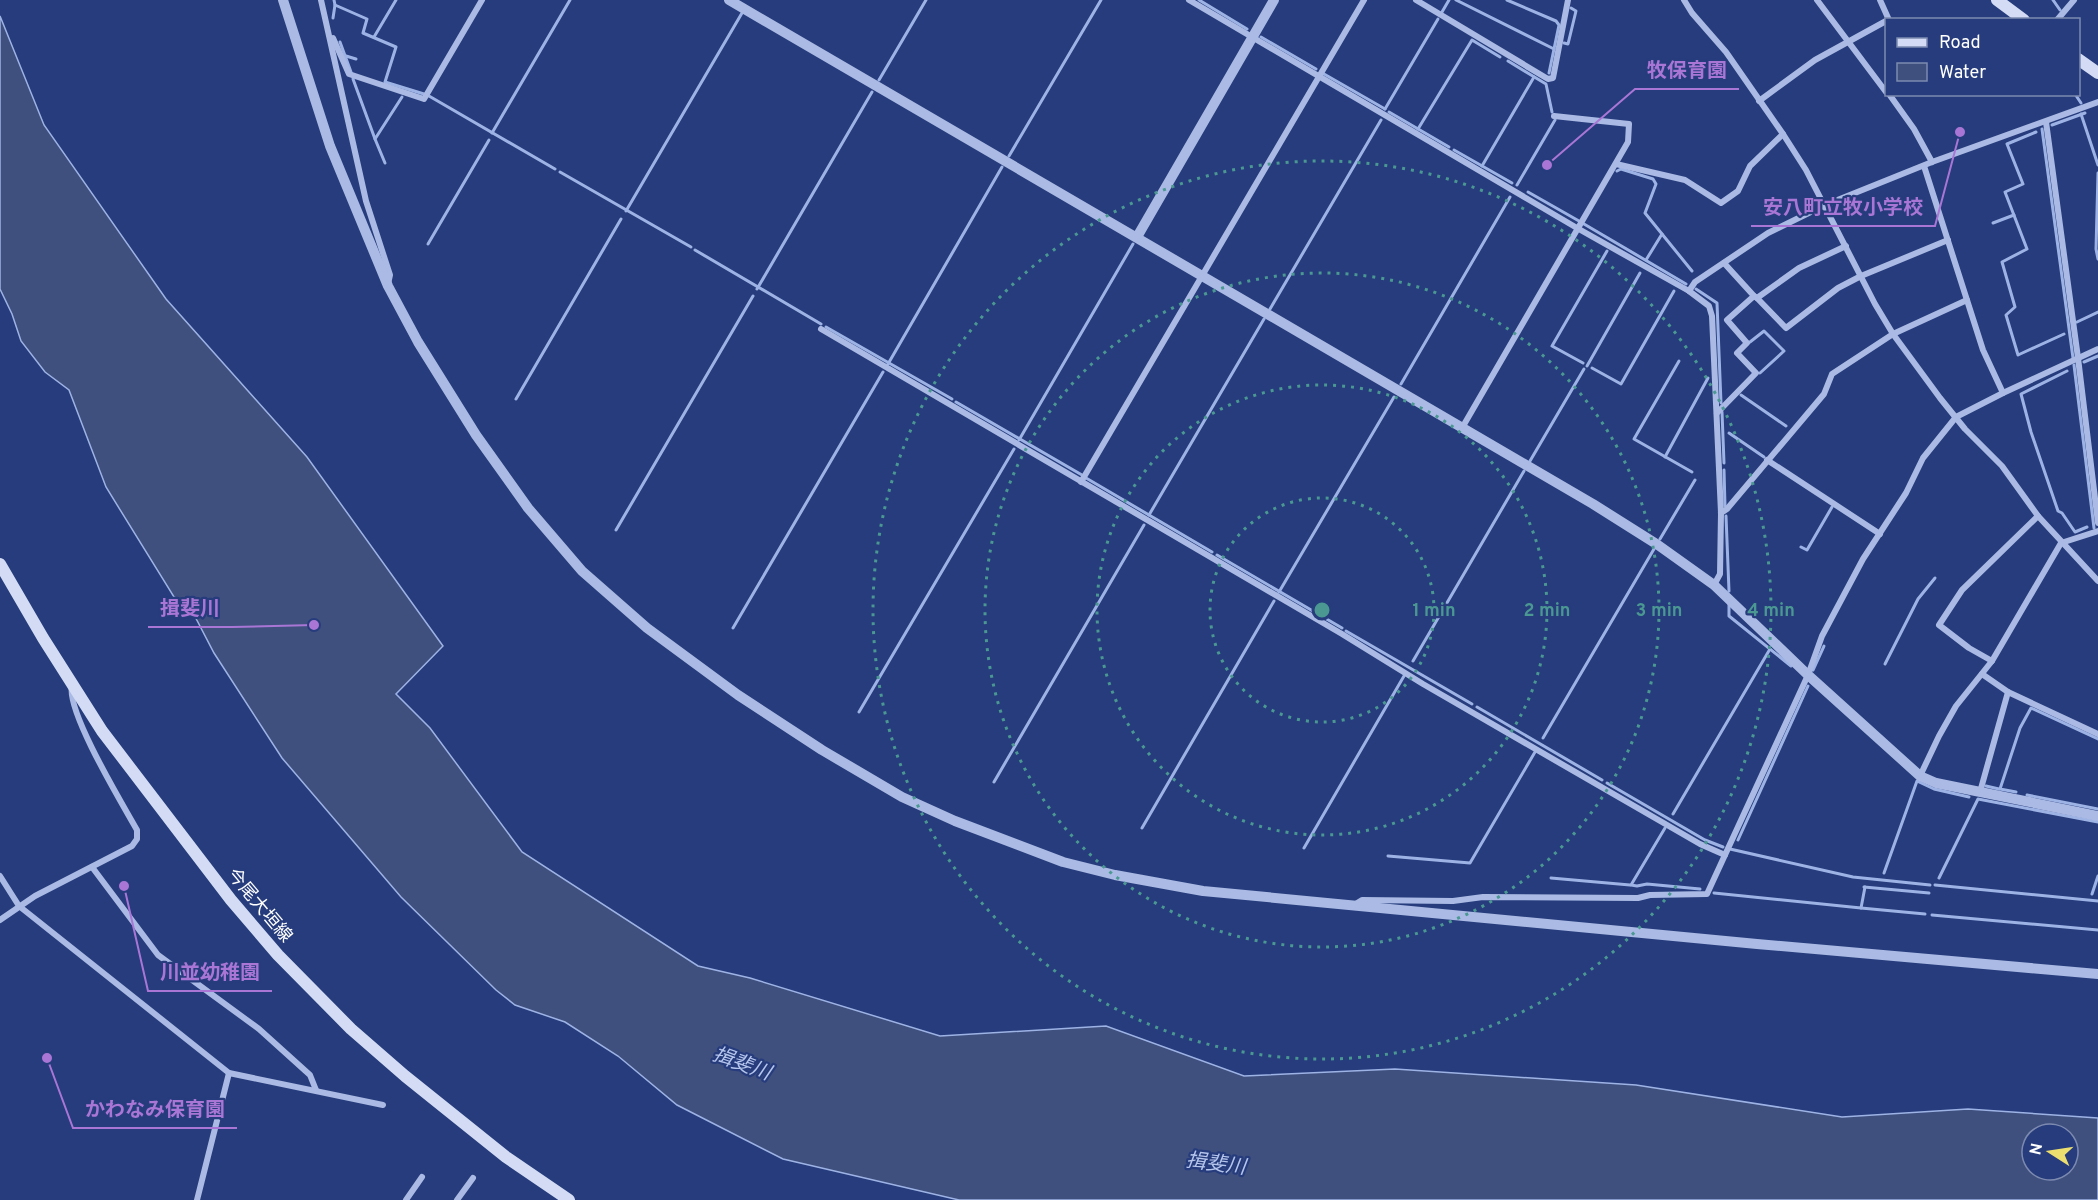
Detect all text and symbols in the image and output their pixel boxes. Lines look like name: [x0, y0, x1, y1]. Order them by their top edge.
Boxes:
legend: [1885, 18, 2080, 96]
text: Road: [1939, 32, 1981, 55]
callout: 牧保育園: [1635, 51, 1739, 89]
text: 牧保育園: [1647, 59, 1727, 85]
text: Water: [1939, 62, 1986, 85]
callout: 安八町立牧小学校: [1751, 188, 1935, 226]
text: 安八町立牧小学校: [1763, 196, 1923, 222]
callout: 揖斐川: [148, 589, 232, 627]
text: 揖斐川: [160, 597, 220, 623]
centre of rings: [1312, 600, 1332, 620]
text: 1 min: [1412, 600, 1456, 623]
text: 2 min: [1523, 600, 1571, 623]
text: 3 min: [1636, 600, 1682, 623]
text: 4 min: [1747, 600, 1795, 623]
street label: 今尾大垣線: [221, 864, 297, 948]
callout: 川並幼稚園: [148, 953, 272, 991]
text: 川並幼稚園: [160, 961, 260, 987]
water label: 揖斐川: [709, 1042, 776, 1088]
callout: かわなみ保育園: [73, 1090, 237, 1128]
text: かわなみ保育園: [85, 1098, 225, 1124]
north arrow: [2020, 1122, 2080, 1182]
text: N: [2026, 1142, 2048, 1157]
water label: 揖斐川: [1184, 1148, 1249, 1182]

